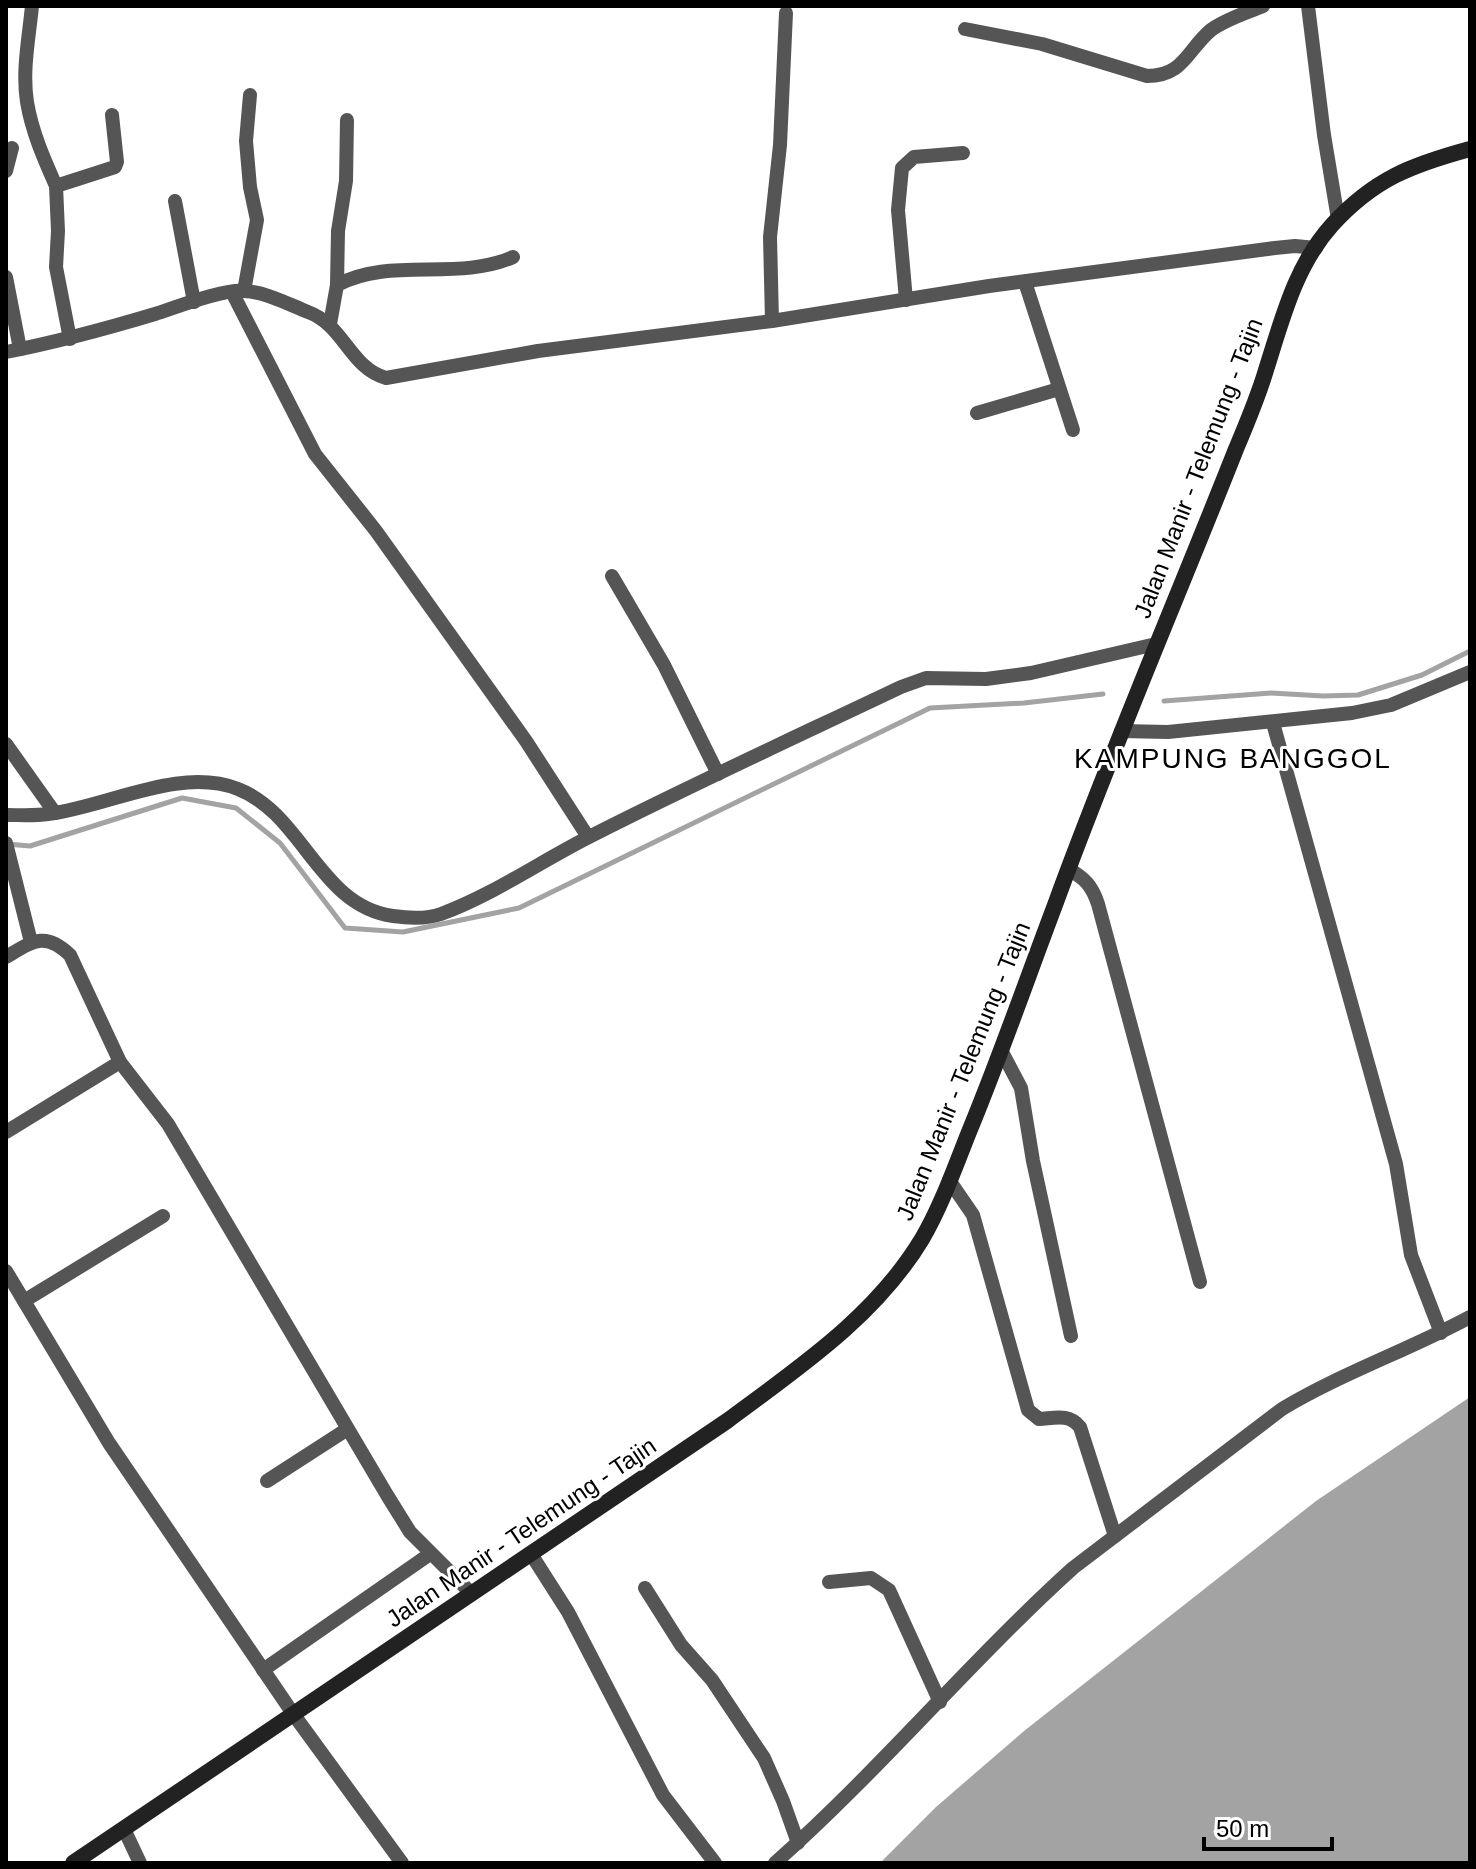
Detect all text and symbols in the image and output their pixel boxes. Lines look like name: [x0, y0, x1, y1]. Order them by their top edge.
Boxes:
street label: Jalan Manir - Telemung - Tajin: [1128, 314, 1268, 622]
district label: KAMPUNG BANGGOL: [1074, 743, 1392, 774]
street label: Jalan Manir - Telemung - Tajin: [891, 918, 1035, 1224]
street label: Jalan Manir - Telemung - Tajin: [381, 1432, 661, 1632]
scale bar: [1204, 1801, 1332, 1851]
text: 50 m: [1216, 1815, 1269, 1842]

